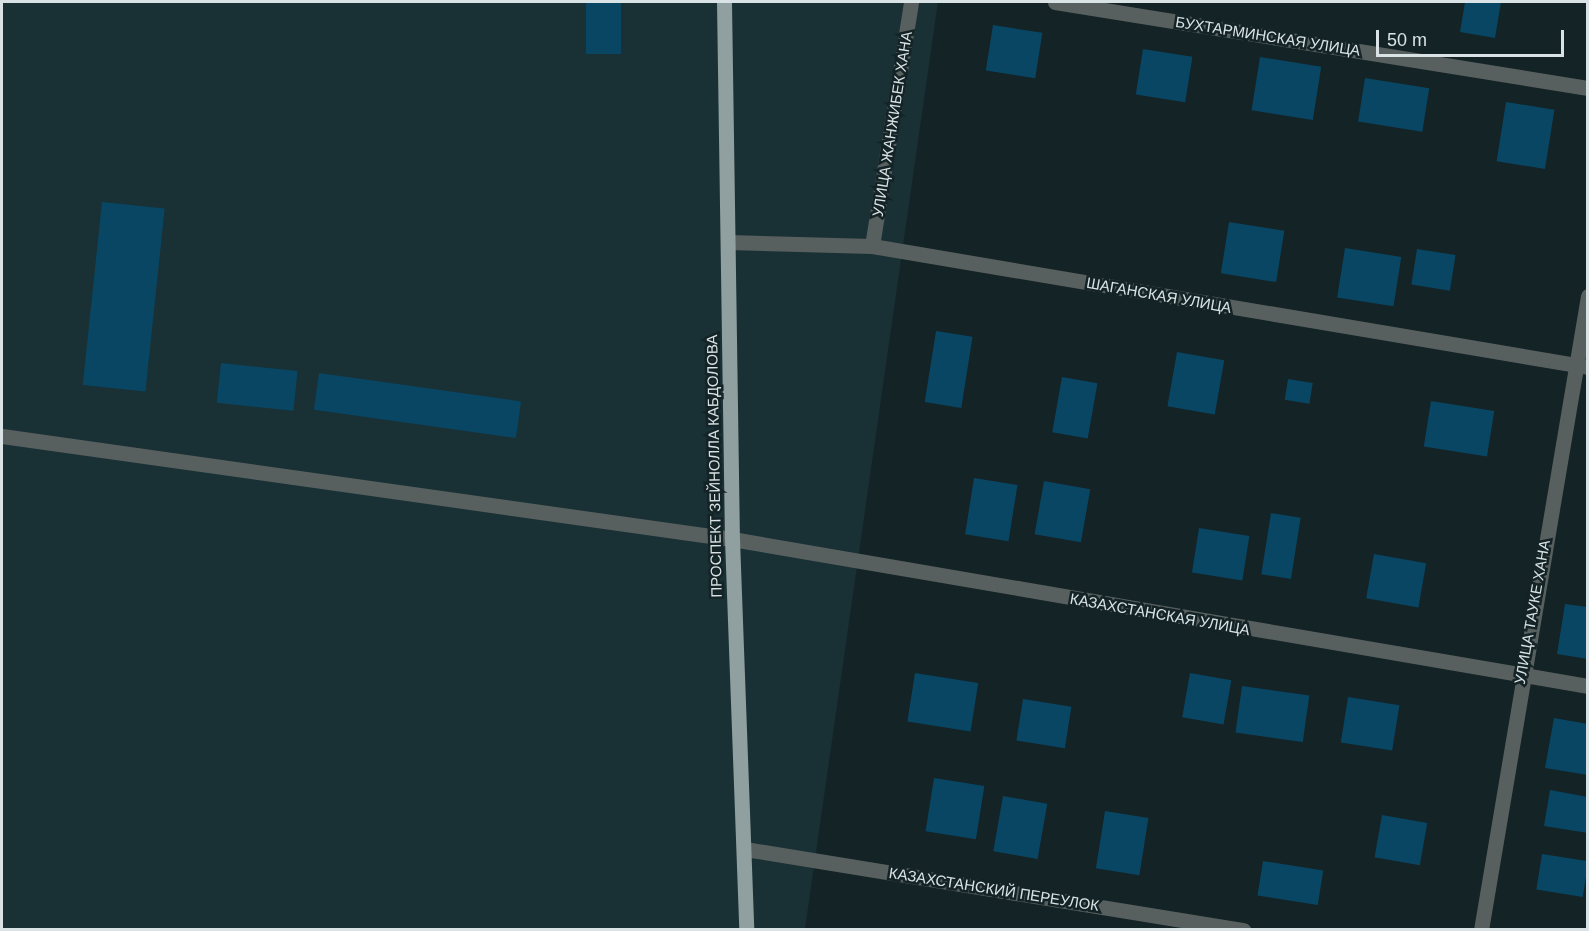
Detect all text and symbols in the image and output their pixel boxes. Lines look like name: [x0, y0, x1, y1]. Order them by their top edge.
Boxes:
street label: БУХТАРМИНСКАЯ УЛИЦА: [1174, 12, 1362, 60]
scale bar: [1379, 18, 1566, 56]
street label: УЛИЦА ЖАНЖИБЕК ХАНА: [868, 30, 916, 218]
text: 50 m: [1387, 30, 1427, 50]
street label: ШАГАНСКАЯ УЛИЦА: [1085, 273, 1233, 317]
street label: ПРОСПЕКТ ЗЕЙНОЛЛА КАБДОЛОВА: [703, 334, 725, 598]
street label: УЛИЦА ТАУКЕ ХАНА: [1510, 538, 1554, 686]
street label: КАЗАХСТАНСКАЯ УЛИЦА: [1069, 589, 1251, 639]
street label: КАЗАХСТАНСКИЙ ПЕРЕУЛОК: [888, 864, 1100, 914]

